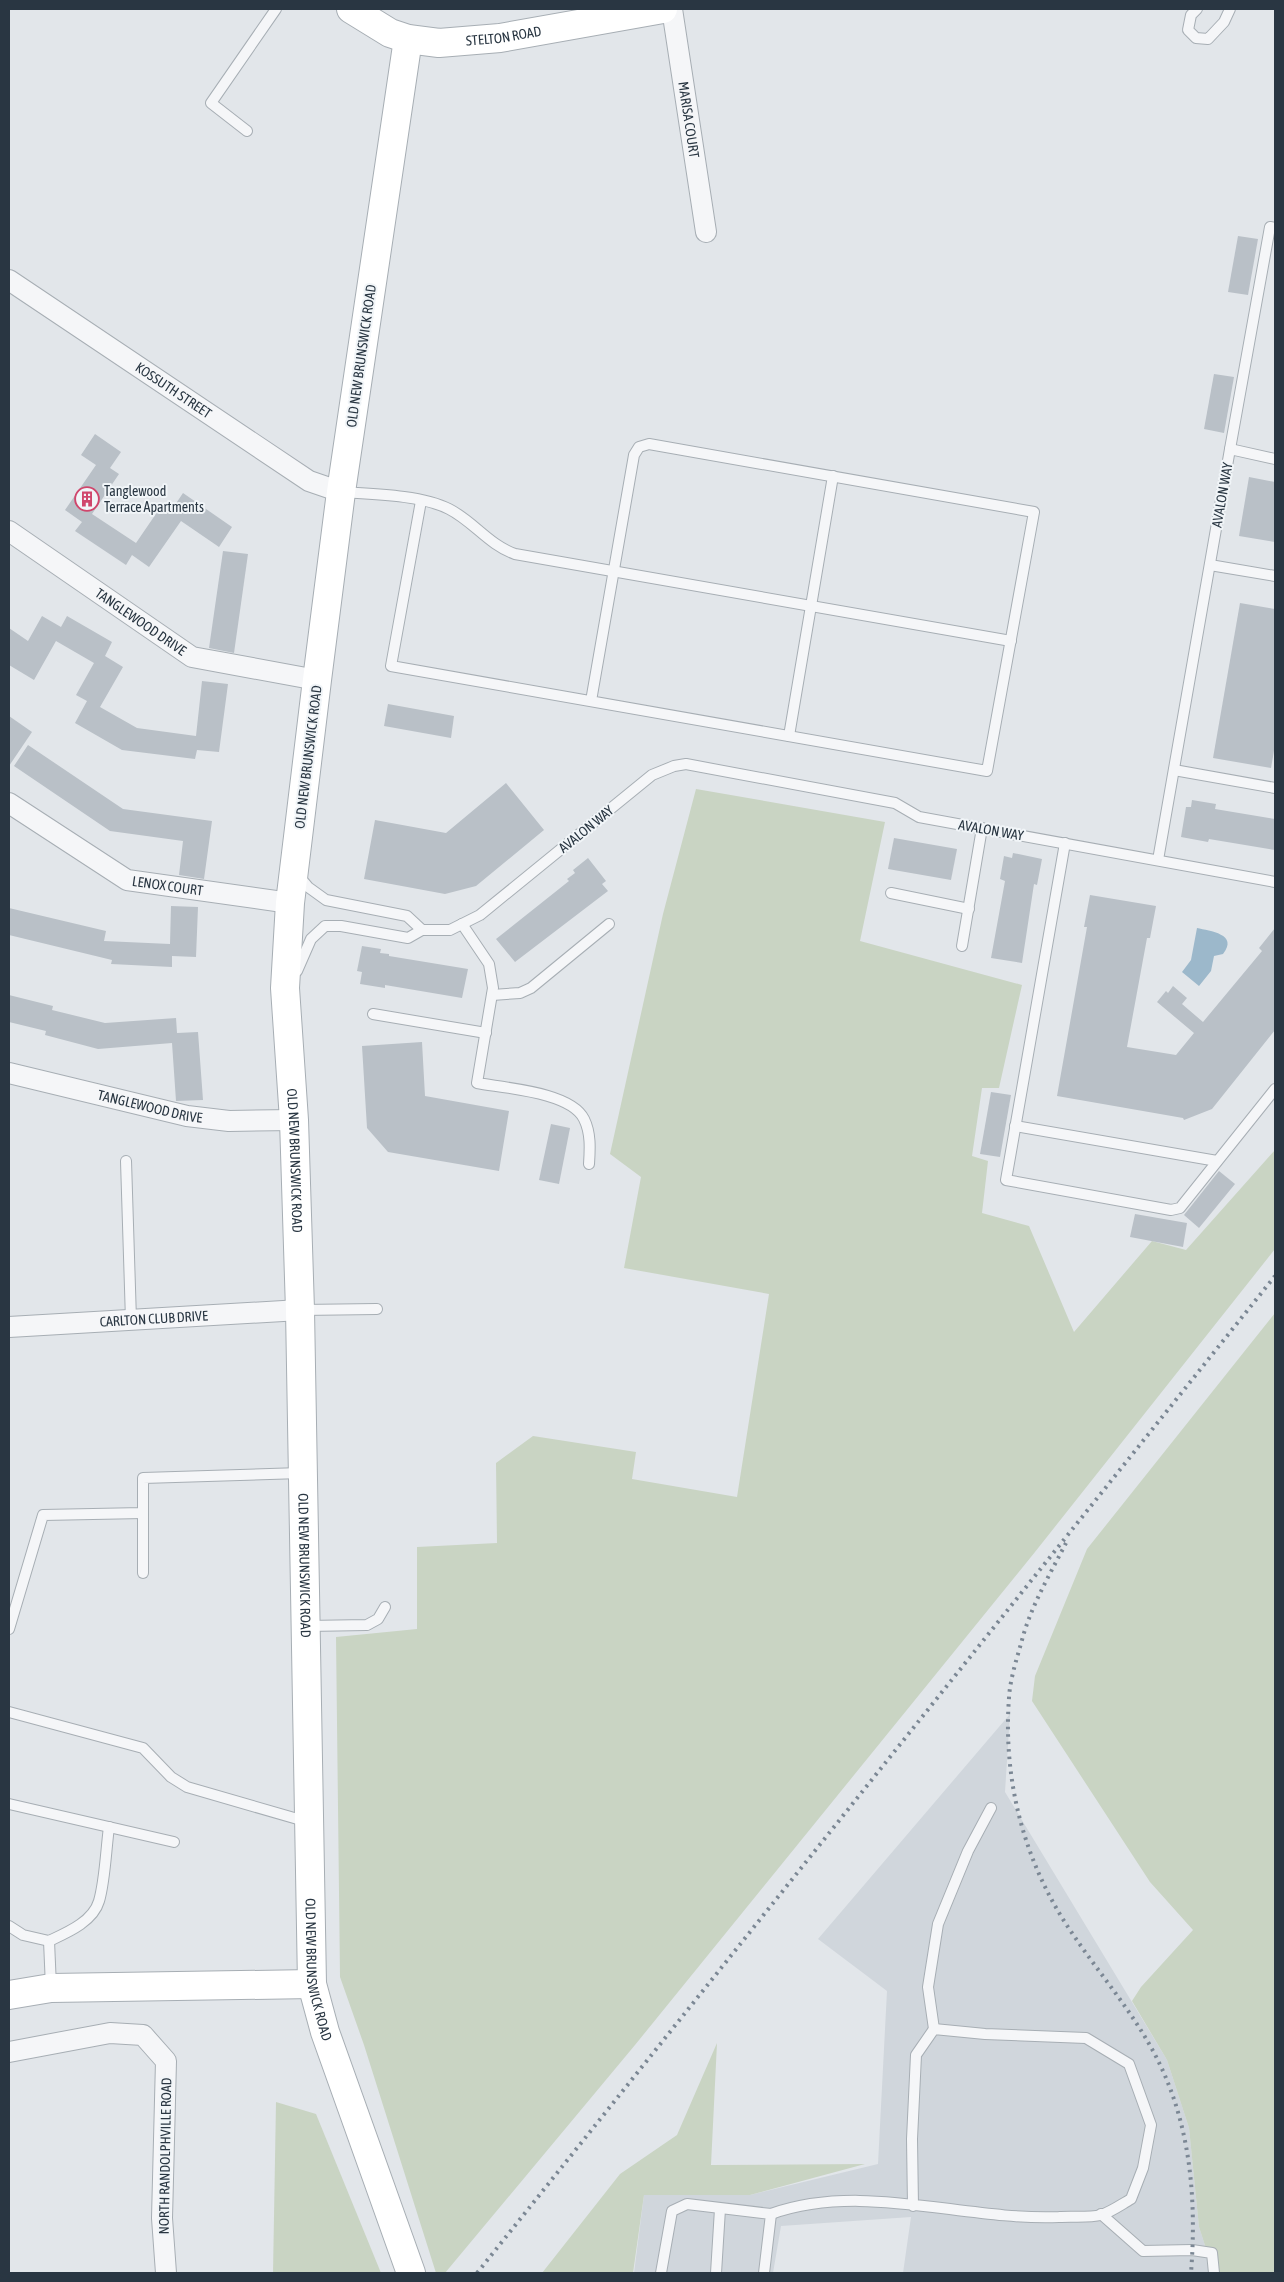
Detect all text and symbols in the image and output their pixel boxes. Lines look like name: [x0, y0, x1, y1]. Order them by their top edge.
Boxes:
street label: STELTON ROAD: [465, 23, 543, 49]
street label: MARISA COURT: [675, 80, 703, 159]
street label: OLD NEW BRUNSWICK ROAD: [343, 283, 379, 429]
street label: KOSSUTH STREET: [132, 359, 215, 421]
street label: AVALON WAY: [1208, 460, 1236, 529]
place label: Tanglewood Terrace Apartments: [104, 483, 204, 515]
building icon: Tanglewood Terrace Apartments: [74, 486, 100, 512]
street label: TANGLEWOOD DRIVE: [92, 585, 189, 659]
street label: OLD NEW BRUNSWICK ROAD: [291, 684, 325, 830]
street label: AVALON WAY: [555, 802, 617, 856]
street label: AVALON WAY: [957, 816, 1026, 844]
street label: LENOX COURT: [131, 873, 204, 899]
street label: TANGLEWOOD DRIVE: [96, 1087, 203, 1126]
street label: OLD NEW BRUNSWICK ROAD: [284, 1088, 306, 1233]
street label: CARLTON CLUB DRIVE: [99, 1307, 208, 1330]
street label: OLD NEW BRUNSWICK ROAD: [295, 1493, 314, 1638]
street label: OLD NEW BRUNSWICK ROAD: [302, 1898, 336, 2043]
street label: NORTH RANDOLPHVILLE ROAD: [156, 2077, 174, 2235]

